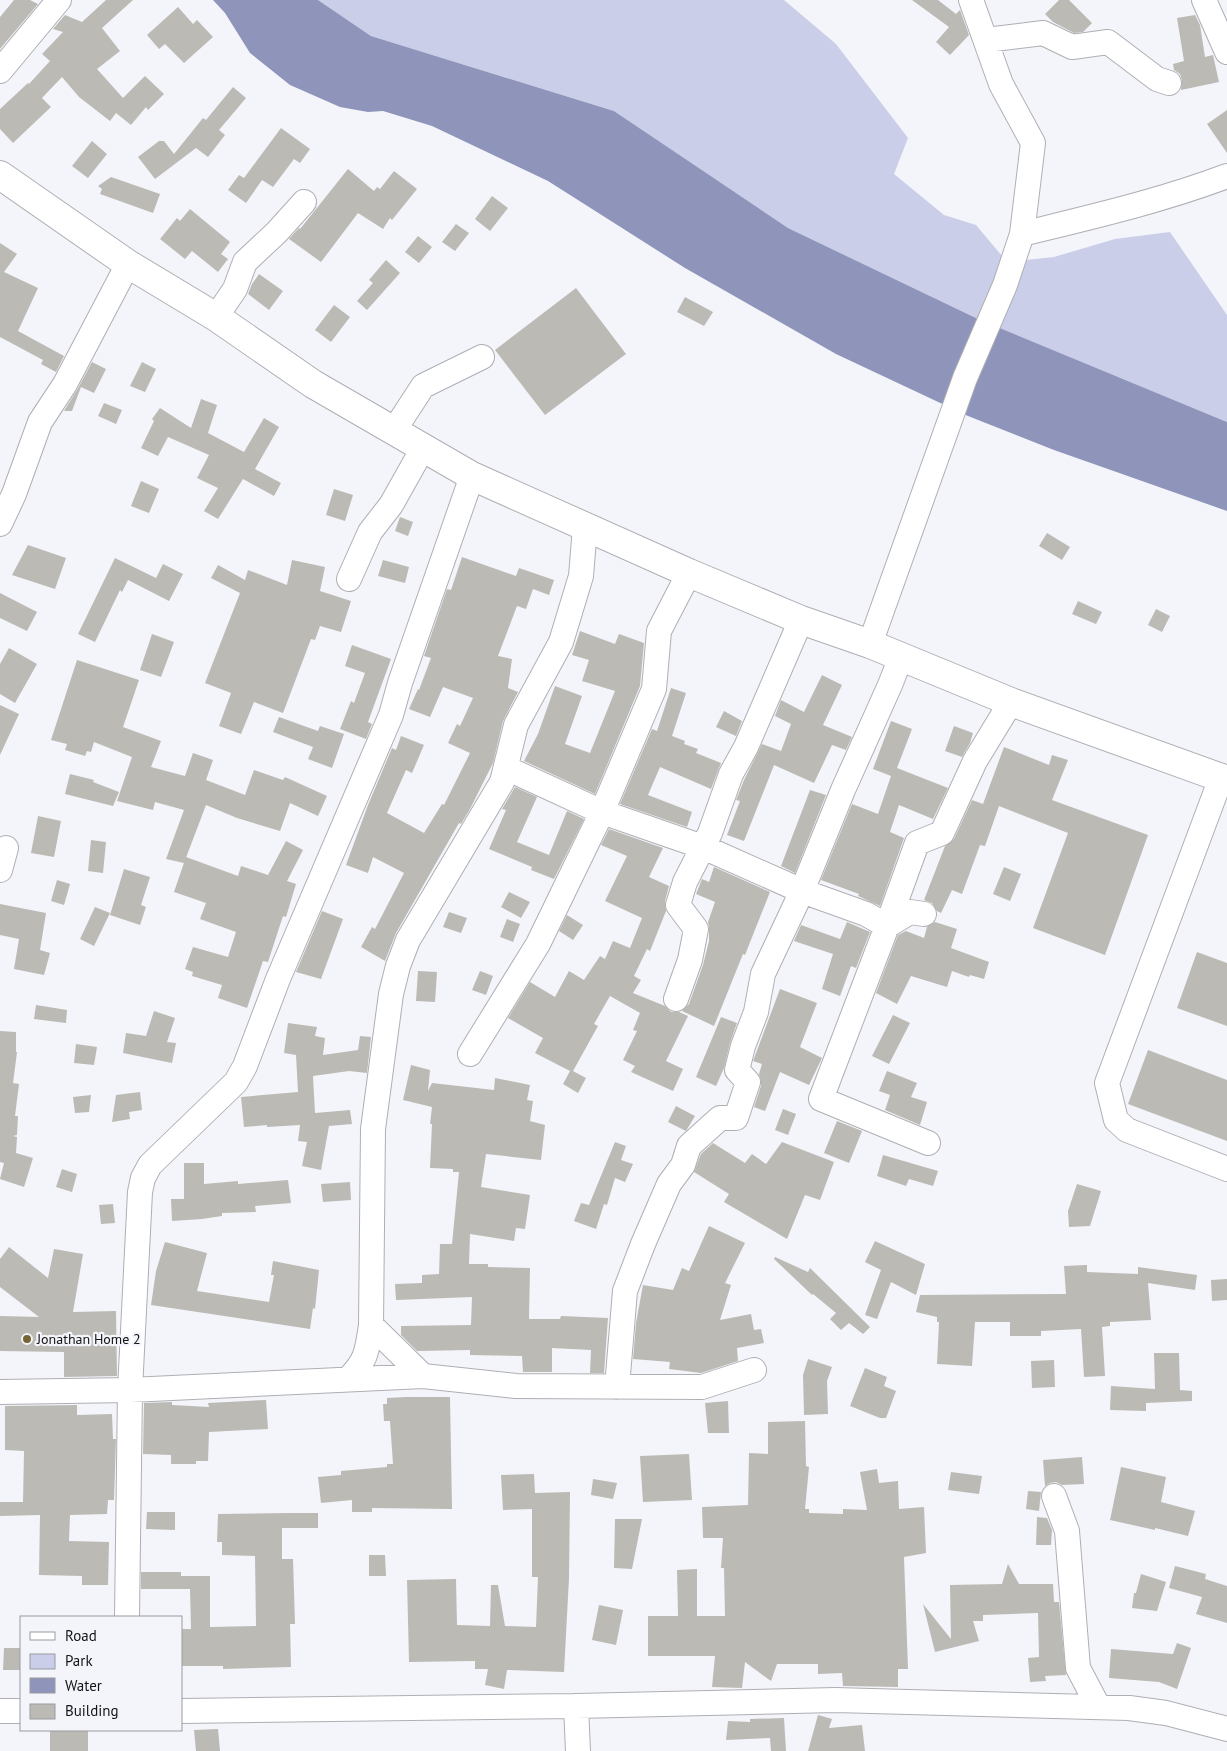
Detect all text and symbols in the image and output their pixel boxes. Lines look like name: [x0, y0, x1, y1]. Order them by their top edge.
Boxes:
place label: Jonathan Home 2: [36, 1330, 141, 1348]
marker: Jonathan Home 2: [21, 1333, 33, 1345]
legend: [20, 1616, 182, 1731]
text: Road: [65, 1626, 97, 1645]
text: Park: [65, 1651, 93, 1670]
text: Water: [65, 1676, 102, 1695]
text: Building: [65, 1701, 119, 1720]

